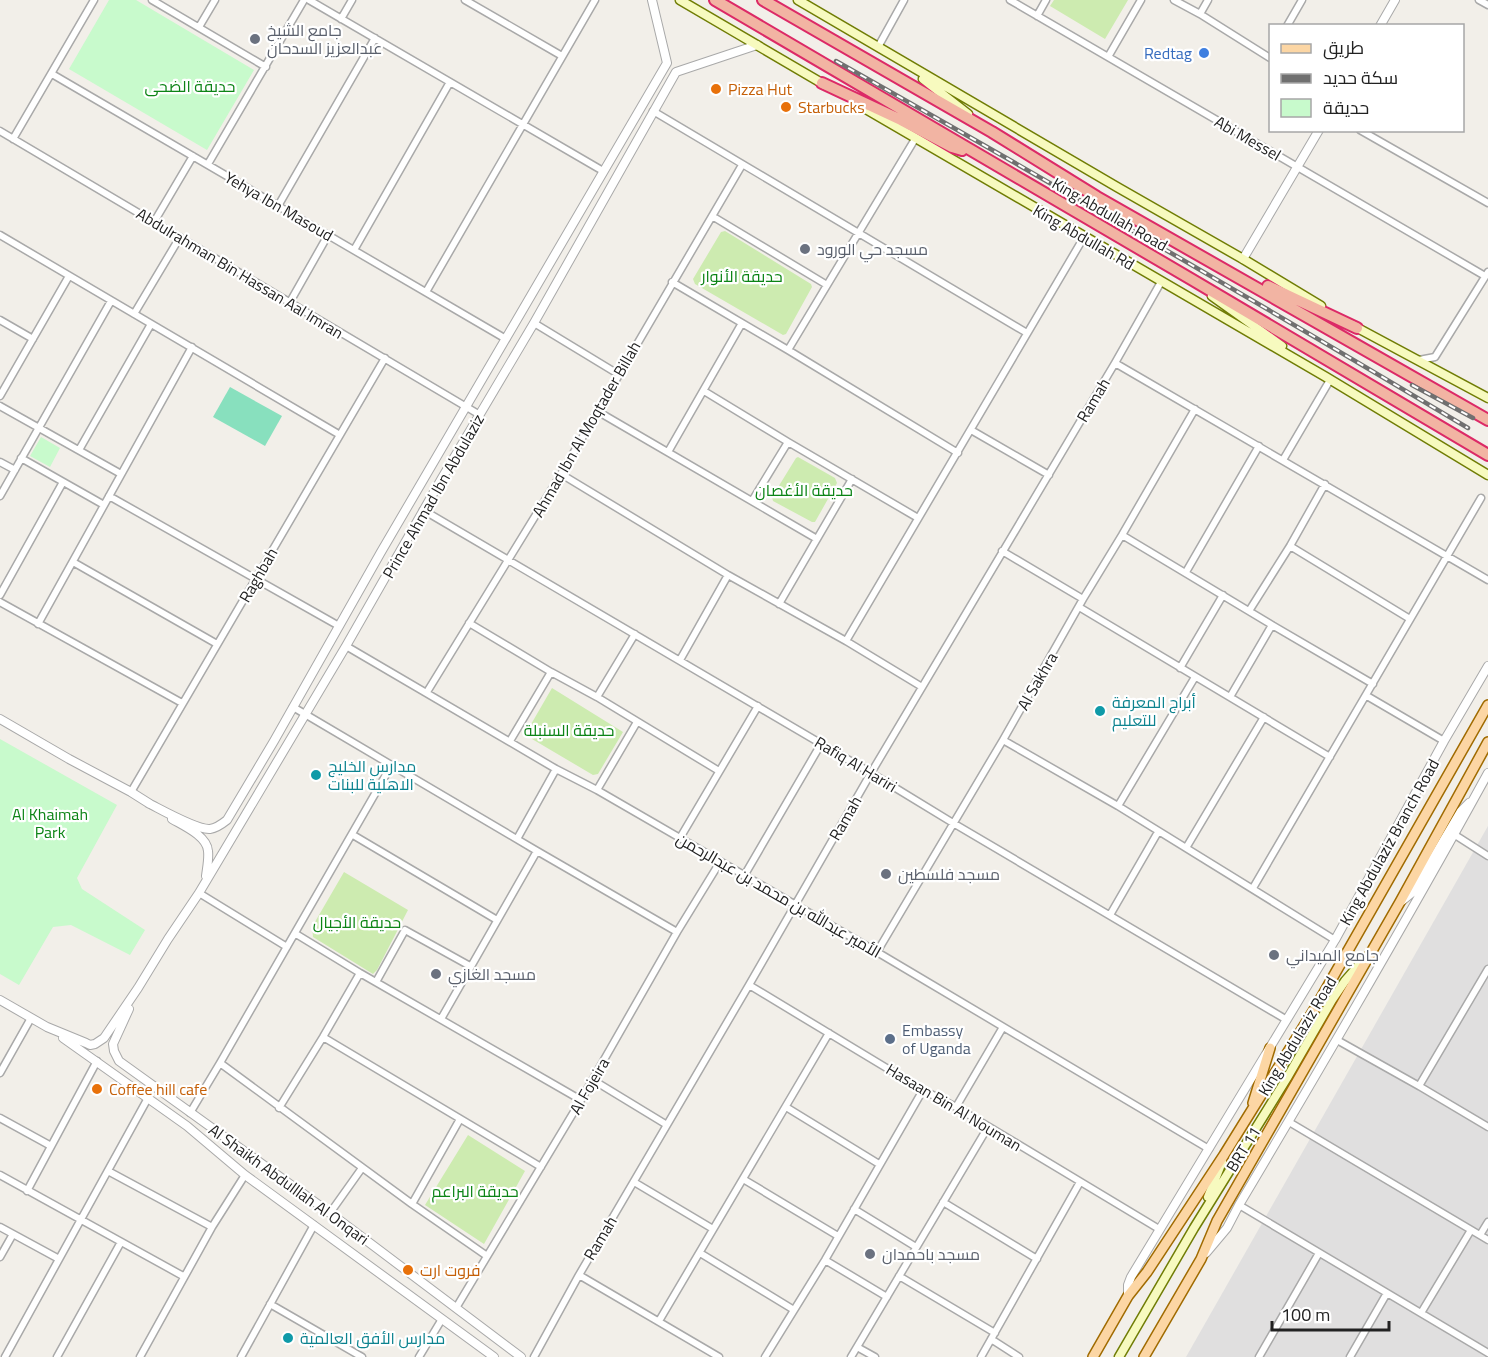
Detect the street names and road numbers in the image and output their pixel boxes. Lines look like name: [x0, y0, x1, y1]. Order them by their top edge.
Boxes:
street label: Abi Messel: [1210, 109, 1286, 167]
street label: Yehya Ibn Masoud: [220, 165, 338, 247]
street label: King Abdullah Road: [1048, 171, 1172, 257]
street label: King Abdullah Rd: [1029, 198, 1139, 276]
street label: Abdulrahman Bin Hassan Aal Imran: [132, 201, 348, 345]
street label: Ahmad Ibn Al Moqtader Billah: [526, 337, 646, 521]
street label: Ramah: [1070, 373, 1116, 427]
street label: Prince Ahmad Ibn Abdulaziz: [376, 409, 490, 583]
street label: Raghbah: [233, 543, 283, 607]
street label: Al Sakhra: [1011, 648, 1063, 714]
street label: Rafiq Al Hariri: [810, 730, 902, 798]
street label: King Abdulaziz Branch Road: [1333, 754, 1445, 930]
street label: Ramah: [823, 791, 867, 845]
street label: الأمير عبدالله بن محمد بن عبدالرحمن: [672, 826, 886, 964]
street label: King Abdulaziz Road: [1252, 972, 1342, 1100]
street label: Al Fojeira: [563, 1053, 615, 1119]
street label: Hasaan Bin Al Nouman: [882, 1057, 1026, 1157]
street label: Al Shaikh Abdulllah Al Onqari: [204, 1118, 374, 1250]
street label: BRT 11: [1220, 1122, 1266, 1176]
street label: Ramah: [577, 1211, 623, 1265]

